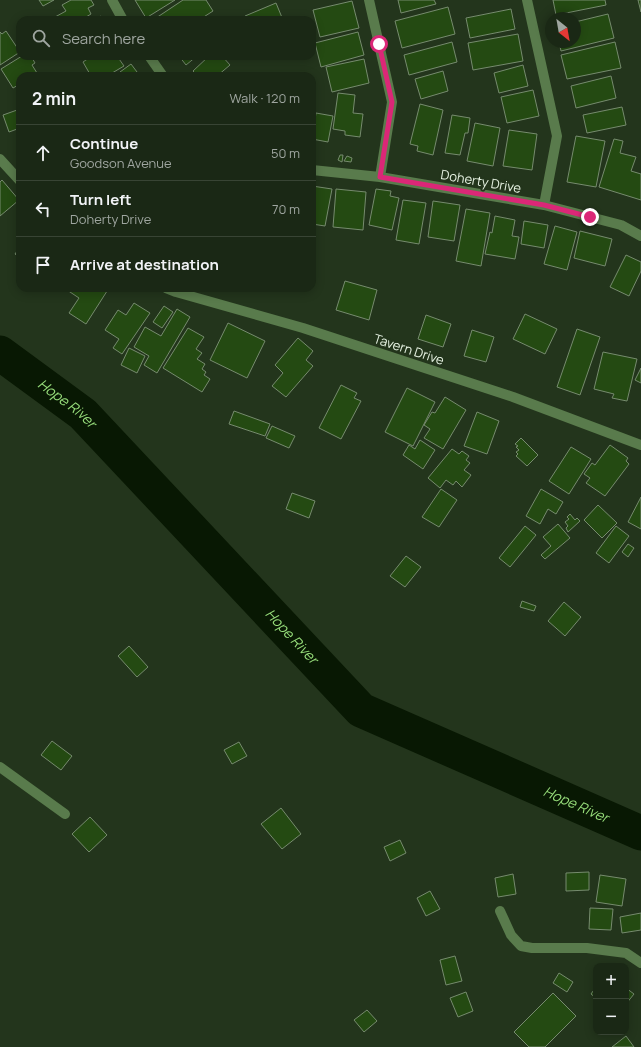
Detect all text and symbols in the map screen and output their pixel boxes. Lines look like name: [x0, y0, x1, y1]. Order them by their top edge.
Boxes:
north arrow: [545, 12, 581, 48]
search box: [16, 16, 316, 60]
icon: search: [30, 27, 52, 49]
text: Search here: [62, 28, 145, 49]
route start: [370, 35, 388, 53]
text: 2 min: [32, 87, 76, 110]
text: Walk · 120 m: [230, 89, 300, 107]
text: Continue: [70, 133, 138, 154]
icon: ahead: [32, 142, 54, 164]
text: 50 m: [271, 144, 300, 162]
text: Goodson Avenue: [70, 154, 172, 172]
street label: Doherty Drive: [439, 165, 523, 197]
text: Turn left: [70, 189, 132, 210]
icon: left: [32, 198, 54, 220]
text: 70 m: [272, 200, 300, 218]
route end: [581, 208, 599, 226]
text: Doherty Drive: [70, 210, 151, 228]
icon: arrive: [32, 254, 54, 276]
text: Arrive at destination: [70, 254, 219, 275]
street label: Tavern Drive: [371, 329, 447, 369]
water label: Hope River: [34, 374, 102, 433]
water label: Hope River: [261, 604, 324, 669]
water label: Hope River: [541, 781, 614, 827]
map controls: [593, 963, 629, 1035]
button: +: [593, 963, 629, 999]
button: −: [593, 999, 629, 1035]

